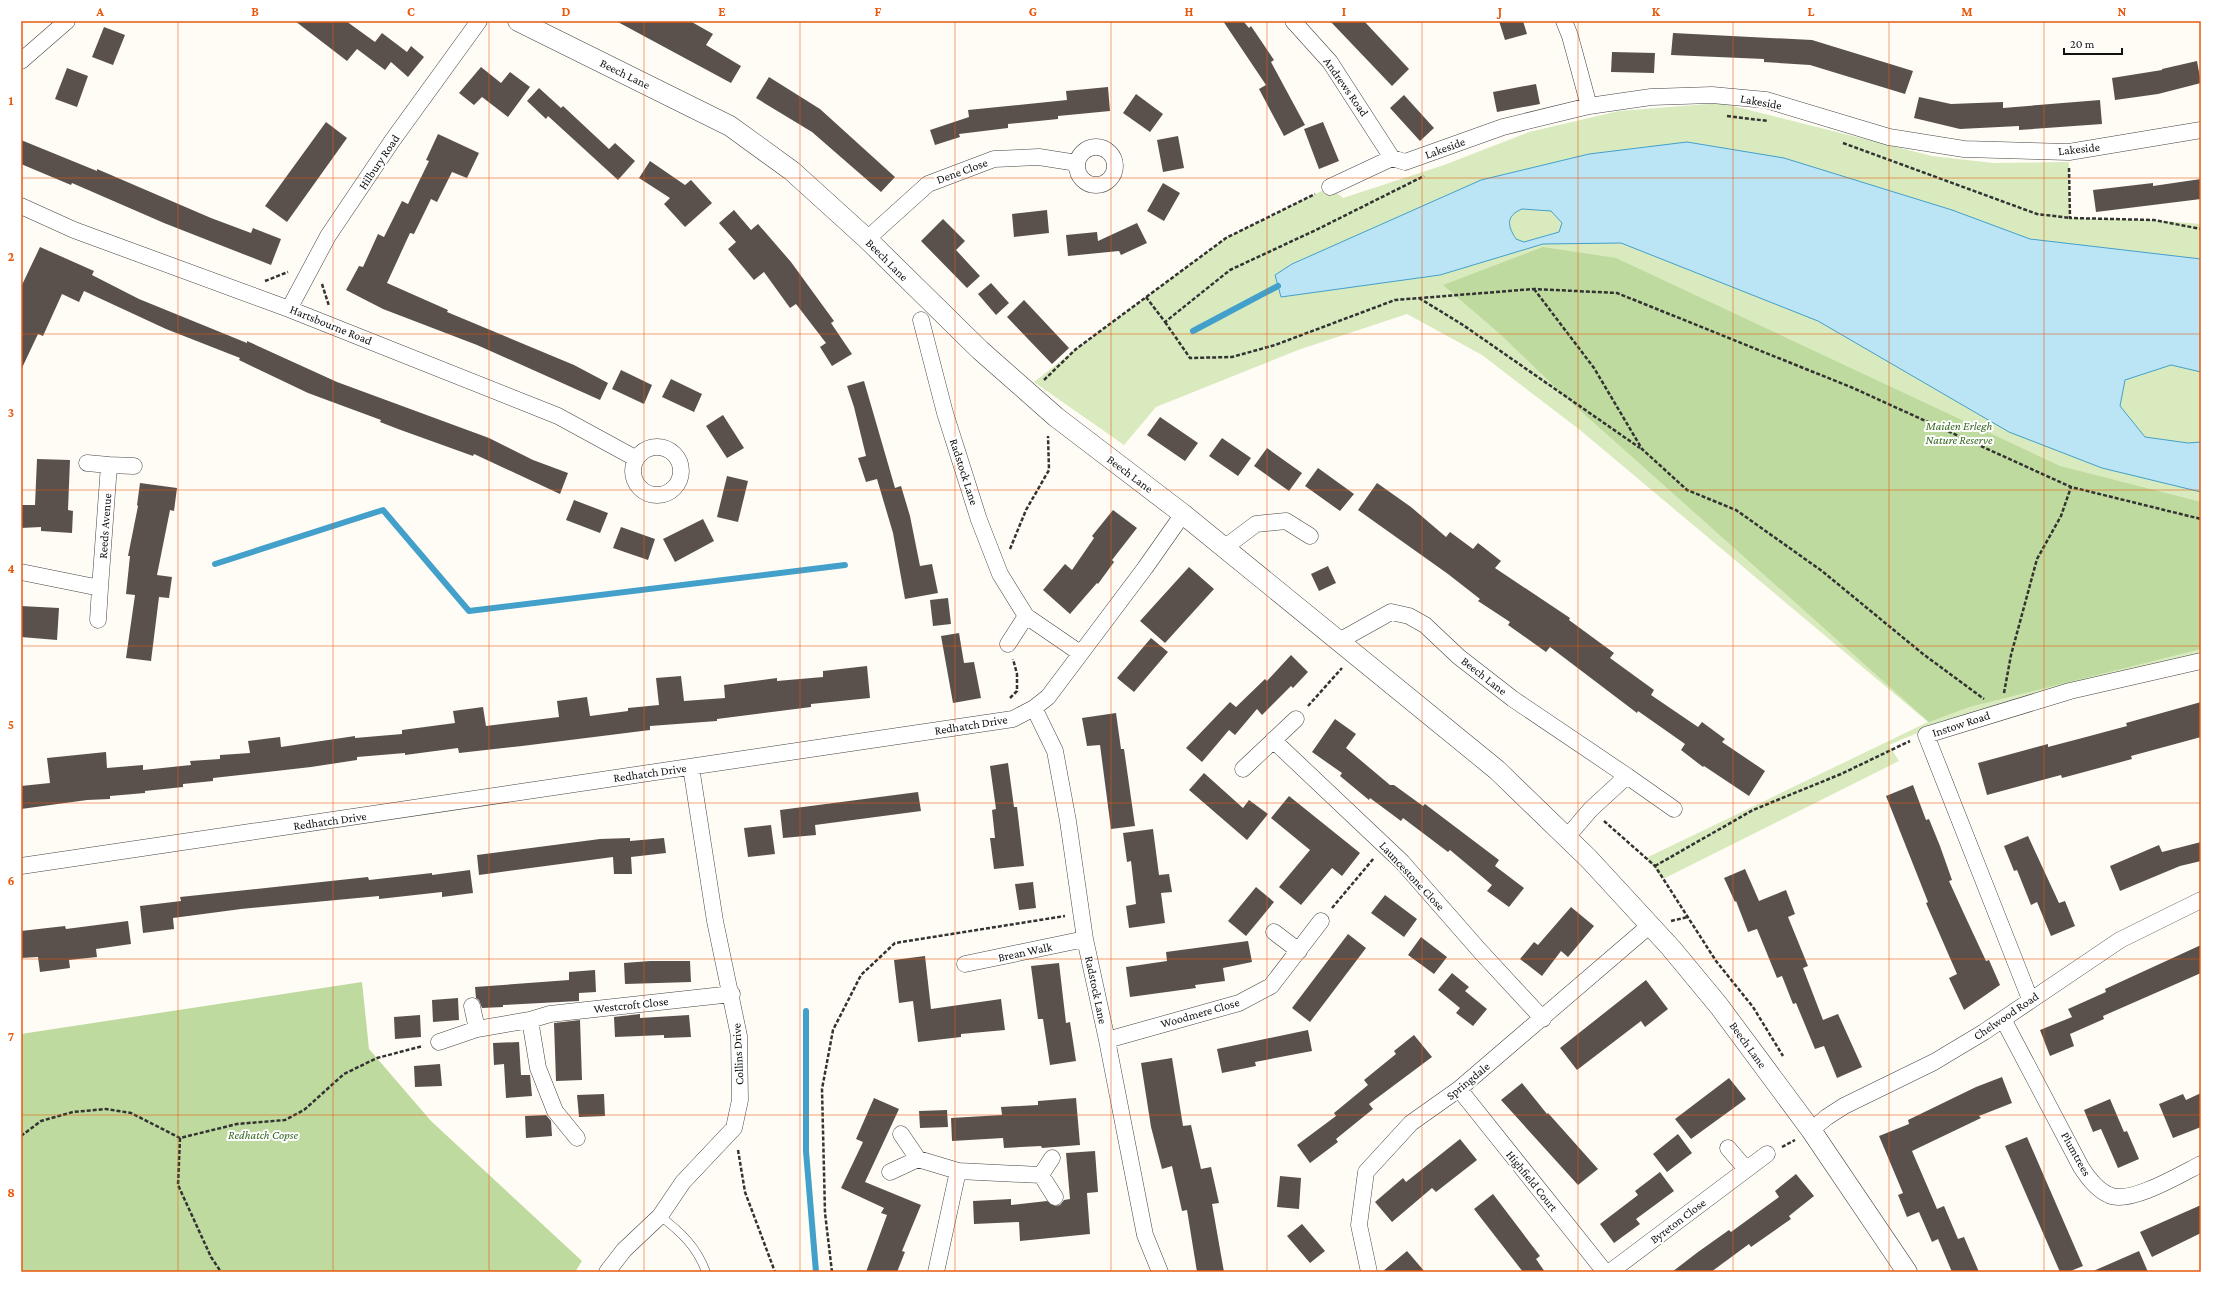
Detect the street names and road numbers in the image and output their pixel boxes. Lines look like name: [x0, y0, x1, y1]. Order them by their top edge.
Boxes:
street label: Andrews Road: [1321, 55, 1372, 120]
street label: Beech Lane: [598, 56, 652, 92]
street label: Lakeside: [1739, 91, 1783, 113]
street label: Hilbury Road: [356, 131, 403, 192]
street label: Lakeside: [1423, 134, 1467, 162]
street label: Lakeside: [2057, 140, 2101, 158]
street label: Dene Close: [935, 155, 989, 187]
street label: Beech Lane: [863, 236, 911, 284]
street label: Hartsbourne Road: [288, 302, 375, 348]
street label: Radstock Lane: [947, 437, 981, 507]
street label: Beech Lane: [1104, 452, 1156, 496]
street label: Reeds Avenue: [96, 493, 114, 559]
street label: Beech Lane: [1458, 654, 1510, 698]
street label: Instow Road: [1930, 708, 1992, 740]
street label: Redhatch Drive: [934, 712, 1008, 738]
street label: Redhatch Drive: [613, 761, 687, 785]
street label: Redhatch Drive: [293, 809, 367, 833]
street label: Launcestone Close: [1376, 839, 1448, 913]
street label: Brean Walk: [997, 939, 1054, 965]
street label: Radstock Lane: [1082, 955, 1110, 1025]
street label: Chelwood Road: [1971, 989, 2042, 1043]
street label: Westcroft Close: [593, 994, 669, 1016]
street label: Woodmere Close: [1159, 995, 1241, 1031]
street label: Beech Lane: [1726, 1019, 1770, 1071]
street label: Collins Drive: [729, 1023, 747, 1085]
street label: Springdale: [1443, 1059, 1493, 1103]
street label: Plumtrees: [2058, 1129, 2094, 1179]
street label: Highfield Court: [1503, 1148, 1561, 1215]
street label: Byreton Close: [1647, 1196, 1709, 1246]

